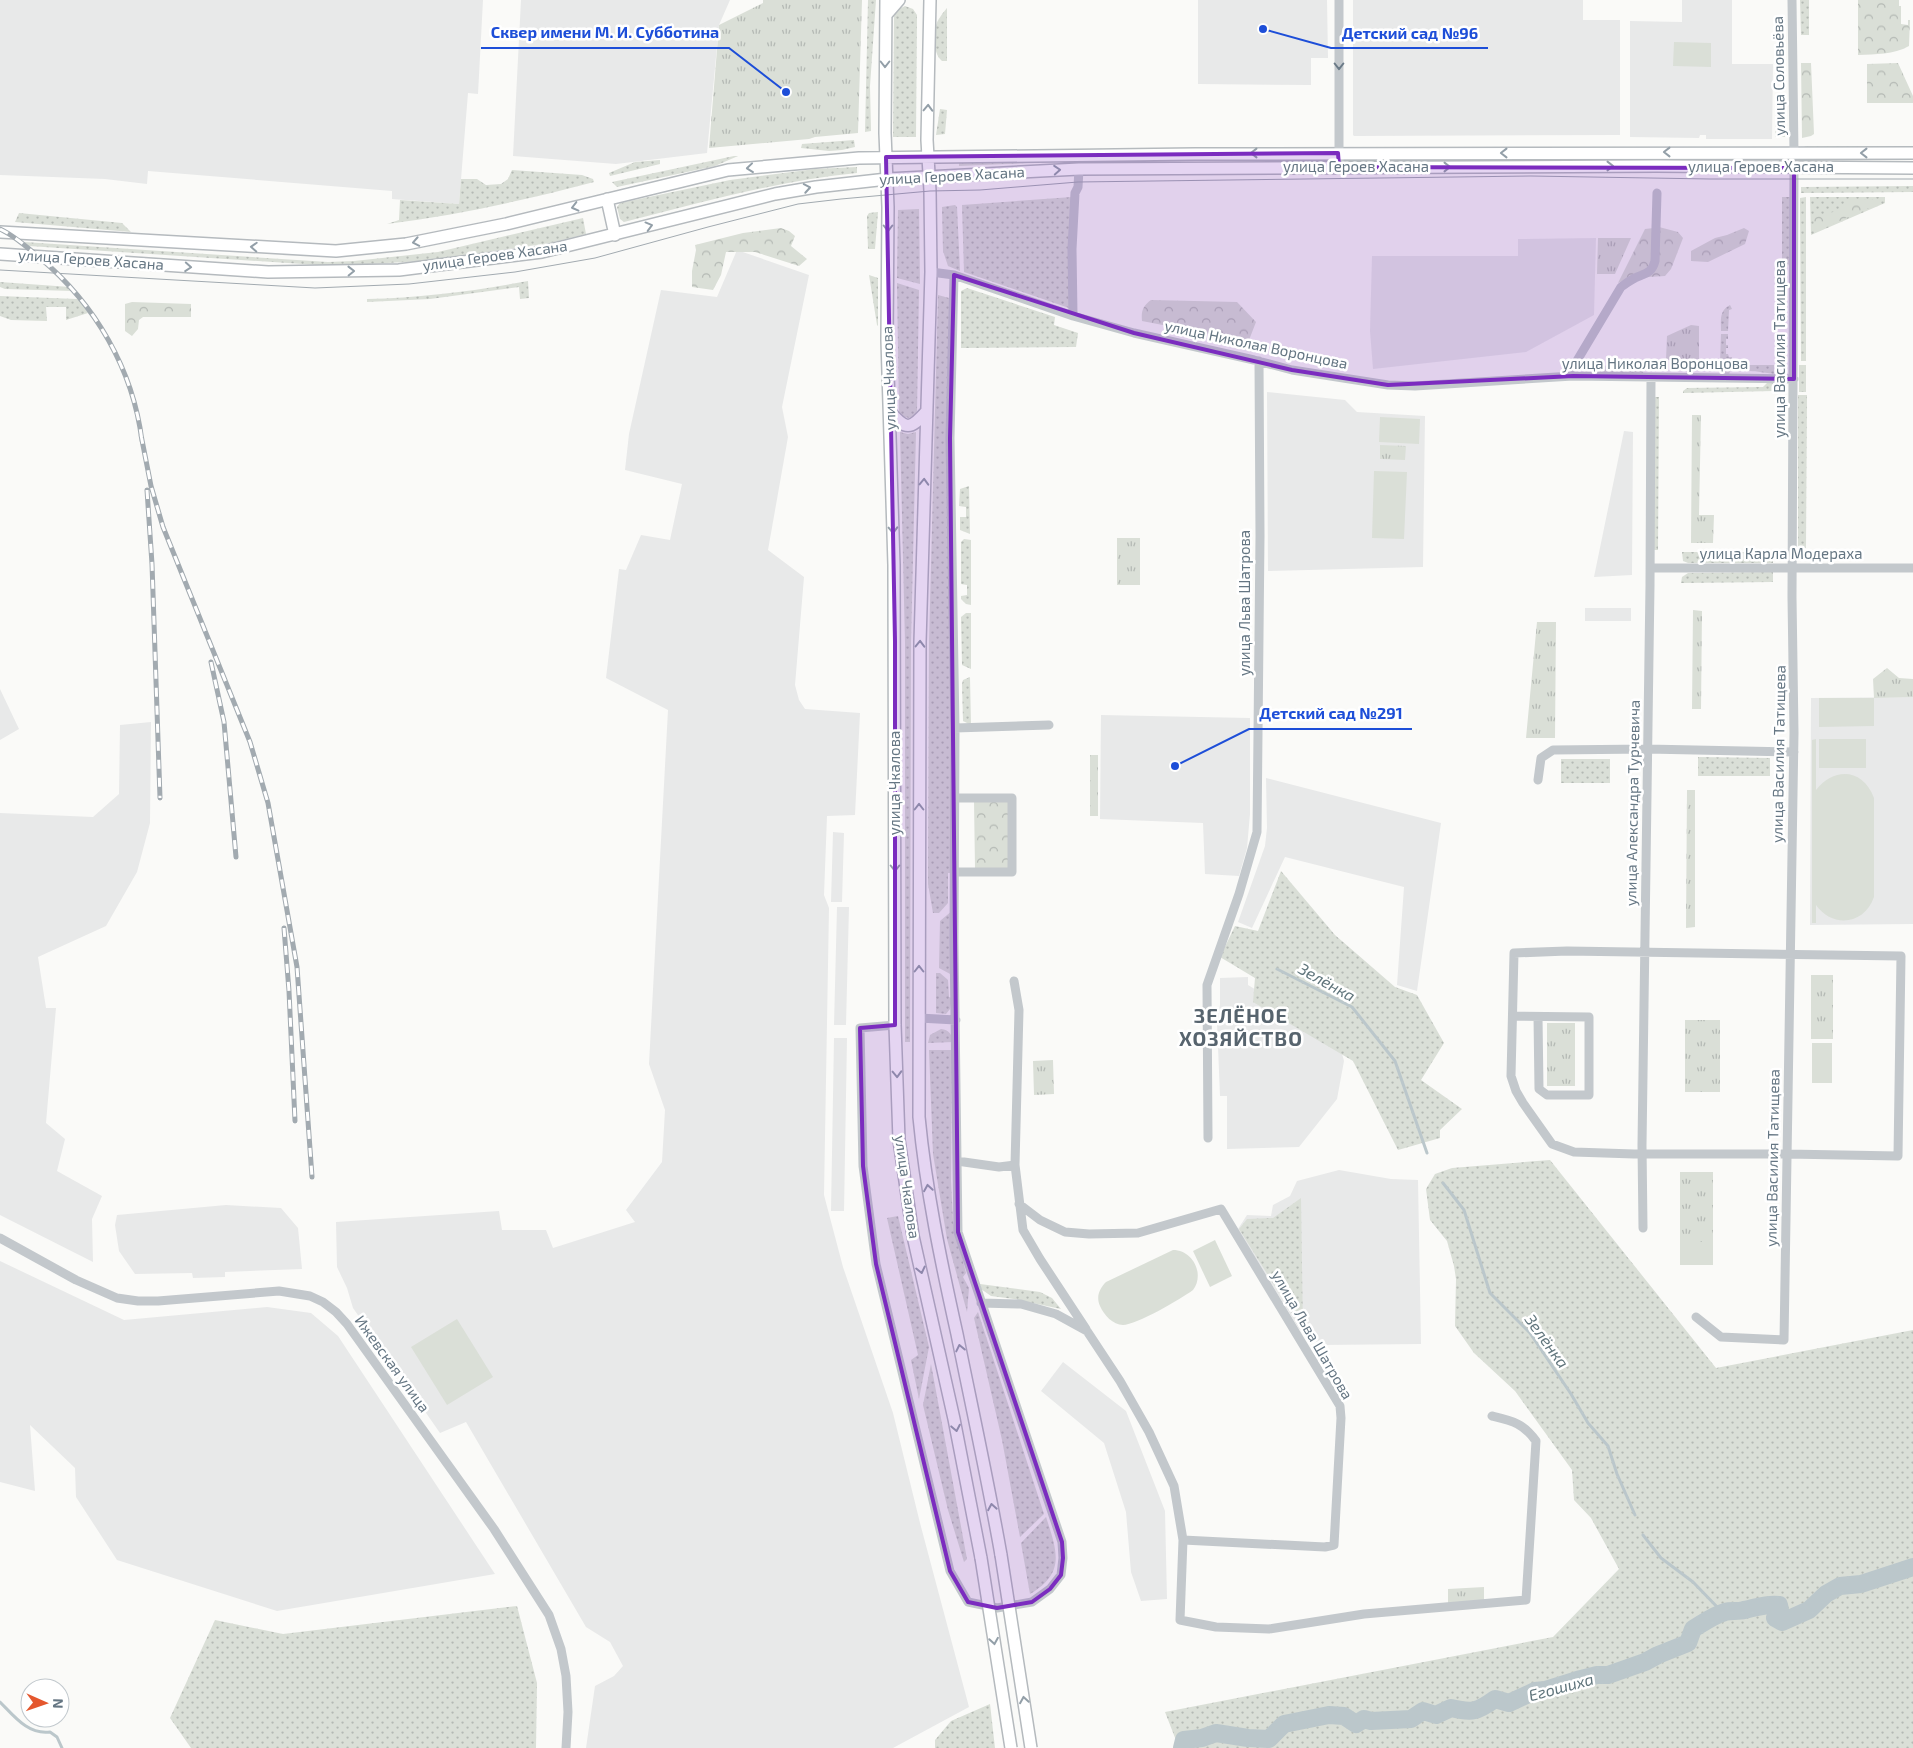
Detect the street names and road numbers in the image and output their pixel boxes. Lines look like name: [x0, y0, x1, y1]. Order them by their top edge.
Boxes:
street label: улица Соловьёва: [1768, 16, 1789, 136]
street label: улица Героев Хасана: [1283, 157, 1429, 176]
street label: улица Героев Хасана: [1688, 157, 1834, 176]
street label: улица Героев Хасана: [879, 162, 1025, 189]
street label: улица Героев Хасана: [421, 236, 569, 275]
street label: улица Героев Хасана: [18, 245, 165, 274]
street label: улица Василия Татищева: [1770, 260, 1789, 438]
street label: улица Николая Воронцова: [1163, 316, 1349, 373]
street label: улица Чкалова: [877, 325, 900, 431]
street label: улица Николая Воронцова: [1562, 354, 1748, 373]
street label: улица Льва Шатрова: [1235, 530, 1254, 676]
street label: улица Карла Модераха: [1700, 544, 1862, 563]
street label: улица Василия Татищева: [1767, 665, 1790, 843]
street label: улица Александра Турчевича: [1621, 700, 1644, 906]
street label: улица Чкалова: [885, 731, 904, 835]
street label: улица Василия Татищева: [1761, 1069, 1784, 1247]
street label: улица Чкалова: [891, 1134, 924, 1240]
street label: улица Льва Шатрова: [1268, 1267, 1357, 1403]
street label: Ижевская улица: [351, 1311, 434, 1416]

